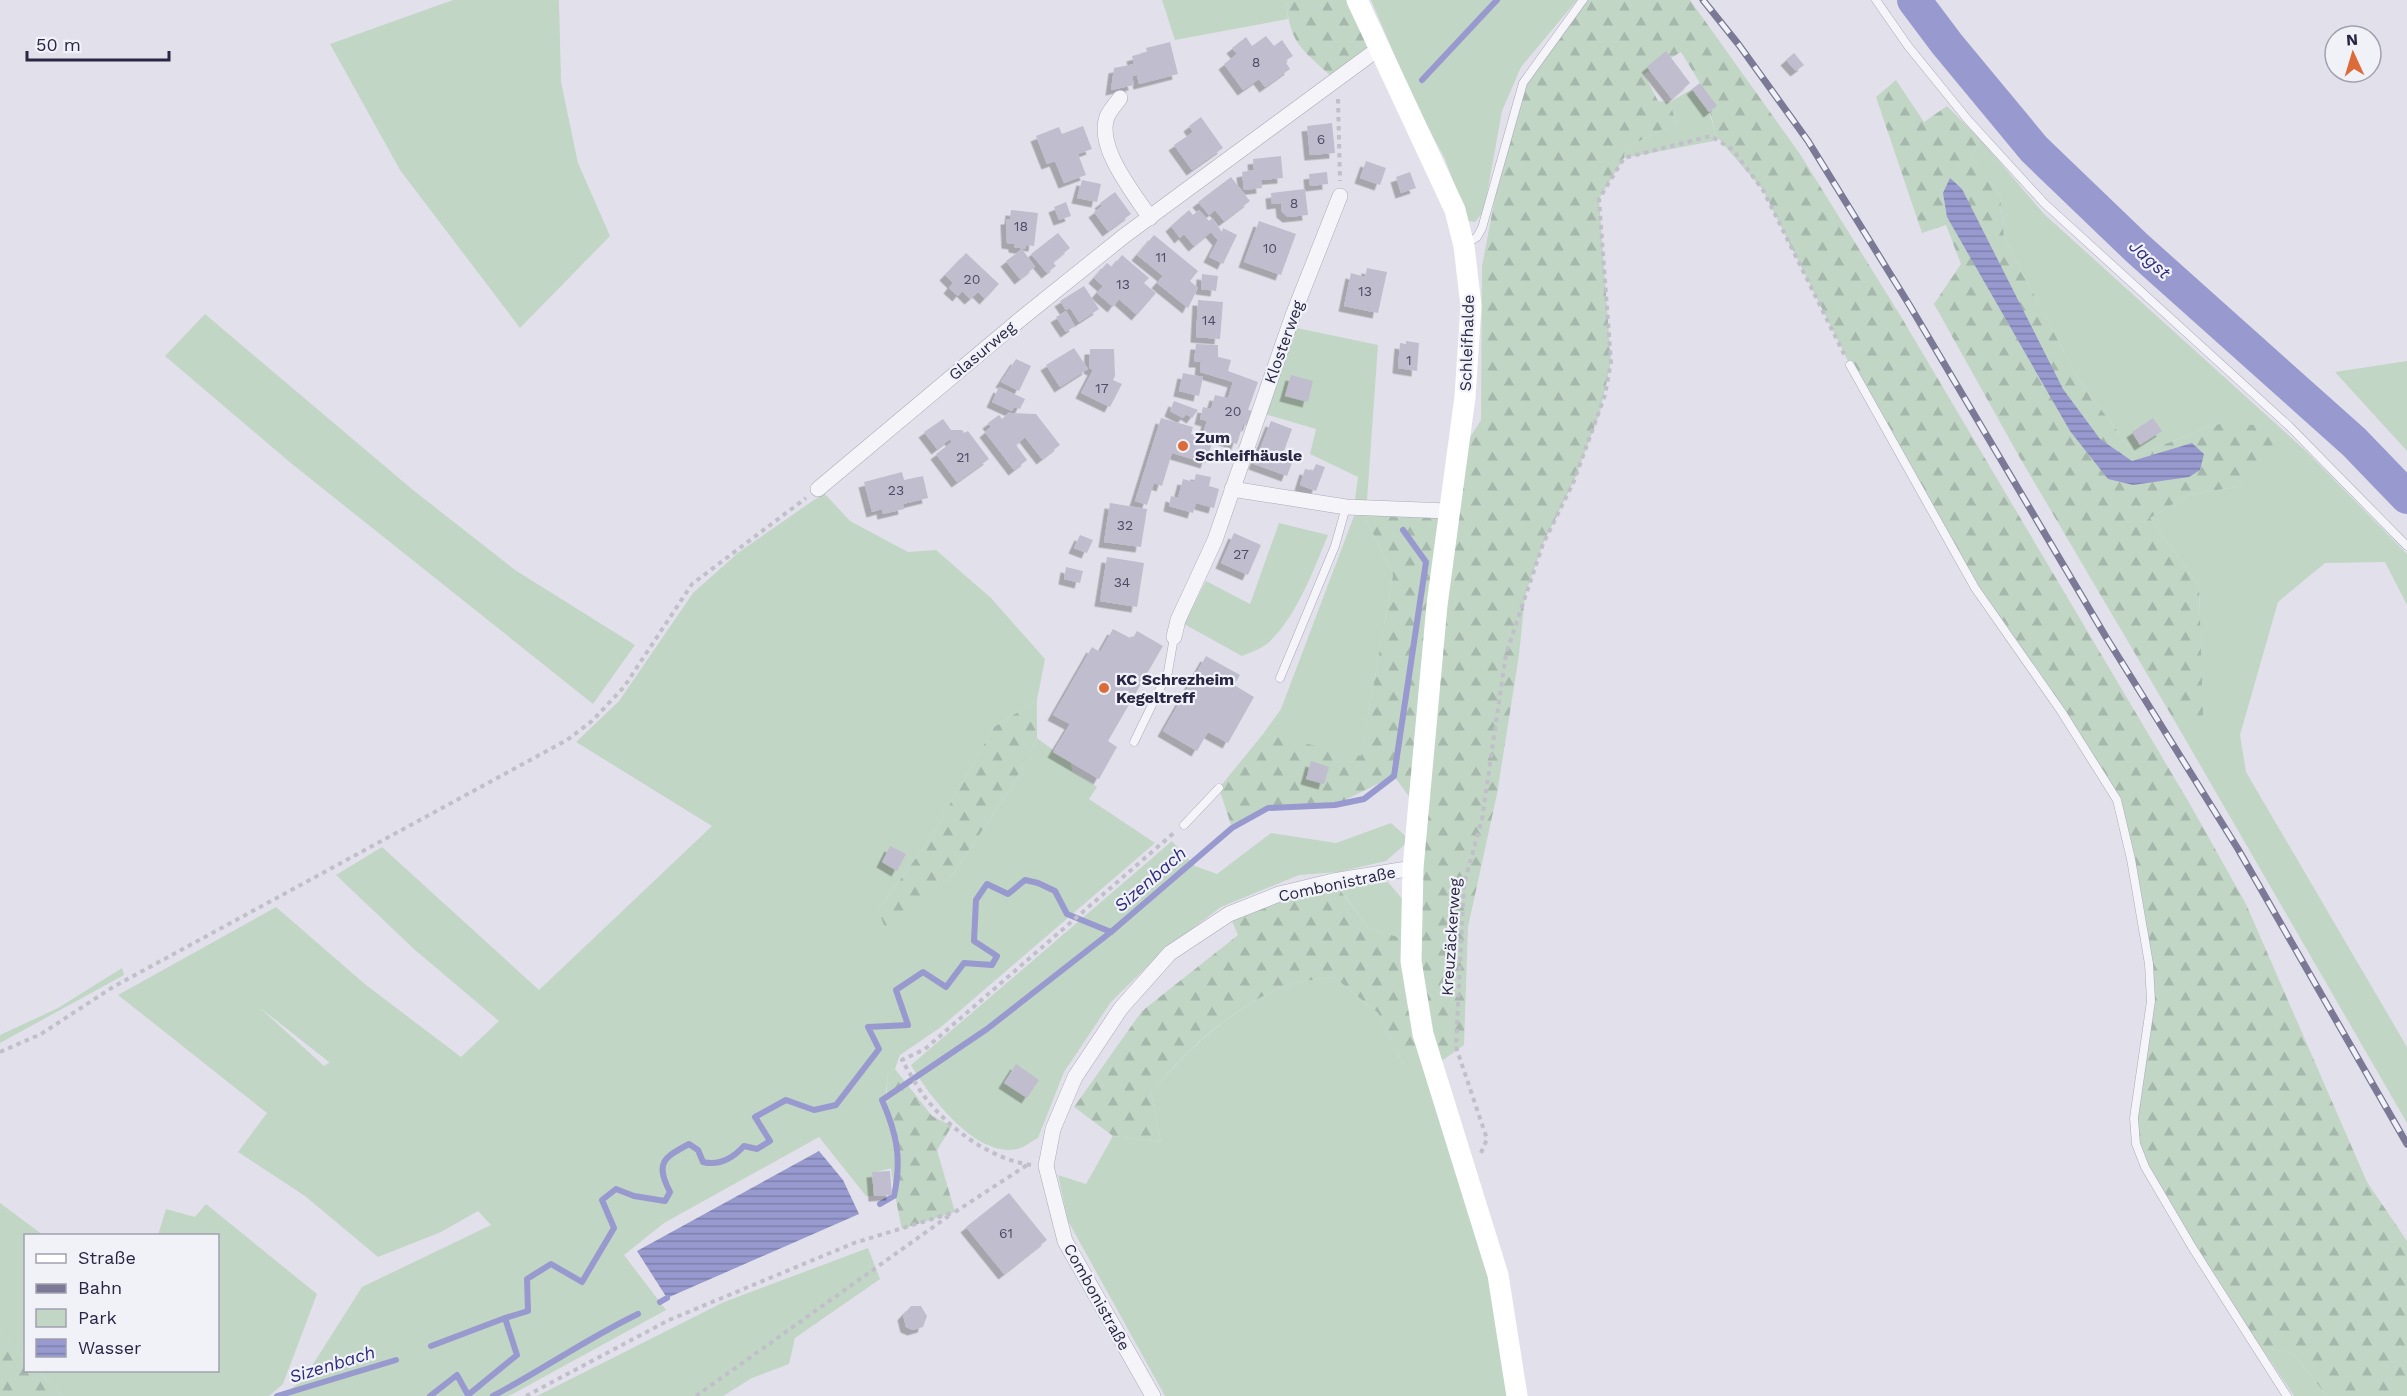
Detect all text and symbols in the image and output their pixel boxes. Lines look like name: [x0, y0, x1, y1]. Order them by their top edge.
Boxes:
scale bar: [27, 24, 170, 62]
north arrow: [2323, 24, 2383, 84]
text: N: [2345, 30, 2359, 49]
text: 50 m: [36, 34, 81, 55]
house number: 8: [1252, 54, 1260, 70]
house number: 6: [1317, 131, 1325, 147]
house number: 8: [1290, 195, 1298, 211]
house number: 18: [1014, 218, 1028, 234]
water label: Jagst: [2125, 235, 2176, 283]
house number: 10: [1263, 240, 1277, 256]
house number: 11: [1156, 249, 1166, 265]
house number: 20: [964, 271, 980, 287]
house number: 13: [1116, 276, 1130, 292]
house number: 13: [1358, 283, 1372, 299]
street label: Schleifhalde: [1456, 294, 1478, 392]
street label: Klosterweg: [1260, 298, 1308, 386]
house number: 14: [1202, 312, 1216, 328]
street label: Glasurweg: [945, 317, 1020, 384]
house number: 1: [1406, 352, 1412, 368]
house number: 17: [1095, 380, 1109, 396]
house number: 20: [1225, 403, 1241, 419]
place label: Zum Schleifhäusle: [1195, 428, 1302, 465]
marker: Zum Schleifhäusle: [1176, 439, 1190, 453]
house number: 21: [956, 449, 970, 465]
house number: 23: [888, 482, 904, 498]
house number: 32: [1117, 517, 1133, 533]
house number: 27: [1233, 546, 1249, 562]
house number: 34: [1114, 574, 1130, 590]
place label: KC Schrezheim Kegeltreff: [1116, 670, 1234, 707]
marker: KC Schrezheim Kegeltreff: [1097, 681, 1111, 695]
water label: Sizenbach: [1110, 842, 1190, 916]
street label: Combonistraße: [1277, 862, 1397, 906]
street label: Kreuzäckerweg: [1437, 877, 1465, 996]
house number: 61: [999, 1225, 1013, 1241]
legend: [24, 1234, 219, 1372]
street label: Combonistraße: [1060, 1240, 1134, 1354]
text: Straße: [78, 1247, 136, 1268]
text: Bahn: [78, 1277, 122, 1298]
text: Park: [78, 1307, 117, 1328]
text: Wasser: [78, 1337, 141, 1358]
water label: Sizenbach: [287, 1341, 377, 1387]

